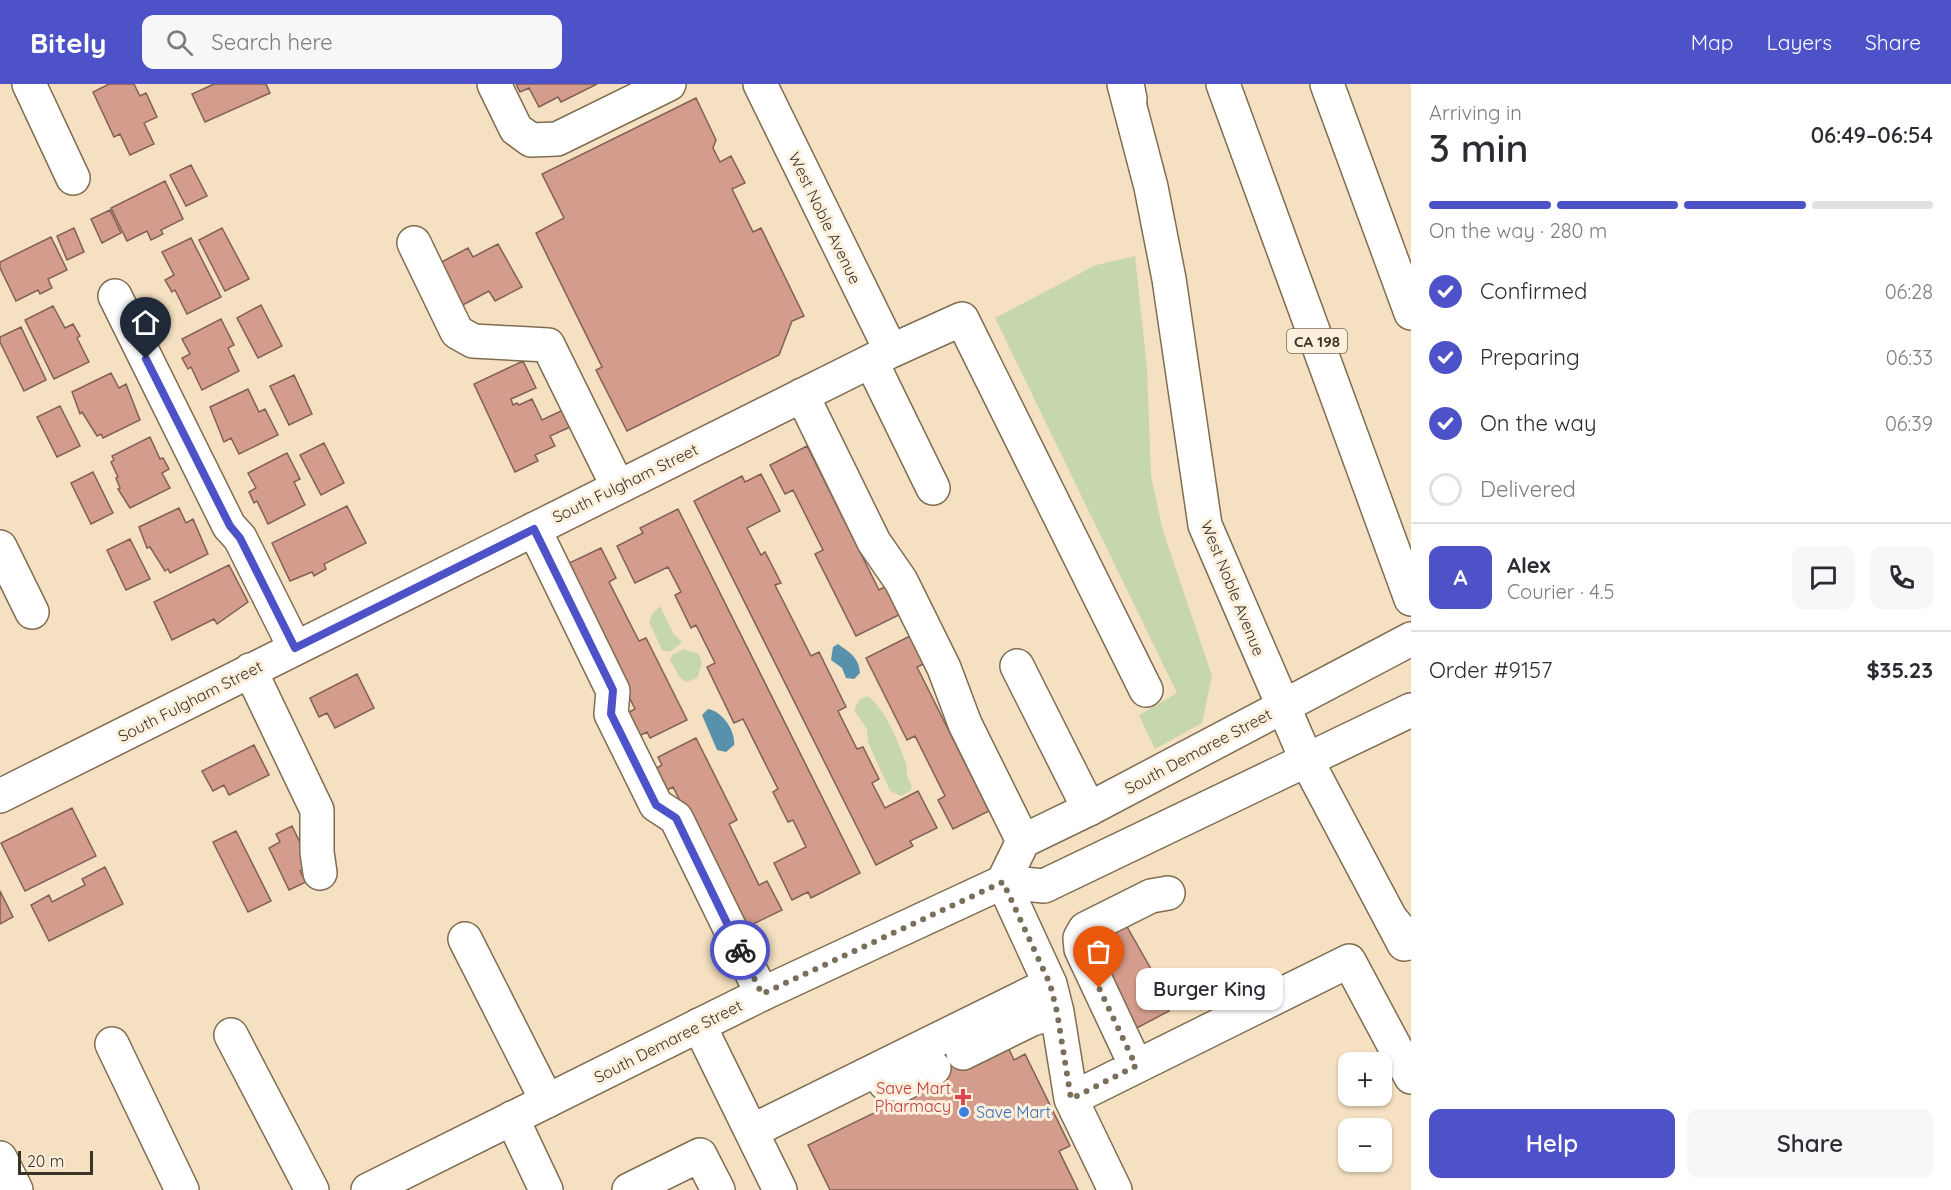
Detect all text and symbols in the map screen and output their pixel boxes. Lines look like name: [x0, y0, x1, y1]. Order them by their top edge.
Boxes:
search box: [142, 15, 562, 69]
text: Bitely: [30, 25, 106, 60]
icon: search: [163, 26, 196, 59]
text: Search here: [211, 28, 333, 56]
text: Map: [1691, 29, 1734, 55]
text: Layers: [1767, 29, 1832, 55]
text: Share: [1865, 29, 1921, 55]
text: Arriving in: [1429, 100, 1522, 125]
text: 06:49–06:54: [1811, 121, 1933, 149]
text: 3 min: [1429, 123, 1528, 172]
street label: West Noble Avenue: [784, 149, 866, 287]
text: On the way · 280 m: [1429, 218, 1607, 243]
icon: check: [1429, 275, 1462, 308]
text: Confirmed: [1480, 277, 1587, 305]
text: 06:28: [1885, 279, 1933, 304]
pin: [120, 297, 171, 359]
icon: home: [129, 306, 162, 339]
road number: CA 198: [1287, 329, 1347, 353]
icon: check: [1429, 341, 1462, 374]
text: Preparing: [1480, 343, 1580, 371]
text: 06:33: [1886, 345, 1933, 370]
icon: check: [1429, 407, 1462, 440]
text: On the way: [1480, 409, 1596, 437]
text: 06:39: [1885, 411, 1933, 436]
street label: South Fulgham Street: [549, 439, 701, 527]
text: Delivered: [1480, 475, 1576, 503]
street label: West Noble Avenue: [1197, 517, 1269, 659]
button: chat: [1792, 546, 1855, 609]
button: phone: [1870, 546, 1933, 609]
text: Alex: [1507, 551, 1550, 579]
text: A: [1453, 563, 1468, 591]
text: Courier · 4.5: [1507, 579, 1614, 604]
street label: South Fulgham Street: [114, 656, 266, 746]
text: Order #9157: [1429, 656, 1552, 684]
text: $35.23: [1866, 656, 1933, 684]
street label: South Demaree Street: [1121, 704, 1275, 798]
courier: [710, 920, 770, 980]
pin: [1073, 926, 1124, 988]
icon: bike: [724, 934, 757, 967]
icon: bag: [1082, 935, 1115, 968]
callout: Burger King: [1135, 967, 1282, 1009]
text: Burger King: [1153, 976, 1266, 1001]
street label: South Demaree Street: [591, 995, 745, 1087]
map controls: [1338, 1052, 1392, 1172]
button: +: [1338, 1052, 1392, 1106]
place label: Save Mart Pharmacy: [875, 1078, 951, 1116]
marker: Save Mart Pharmacy: [956, 1090, 970, 1104]
place label: Save Mart: [976, 1102, 1051, 1122]
marker: Save Mart: [957, 1105, 971, 1119]
button: Help: [1429, 1109, 1675, 1178]
button: Share: [1687, 1109, 1933, 1178]
button: −: [1338, 1118, 1392, 1172]
scale bar: [18, 1148, 93, 1176]
text: 20 m: [27, 1151, 64, 1171]

